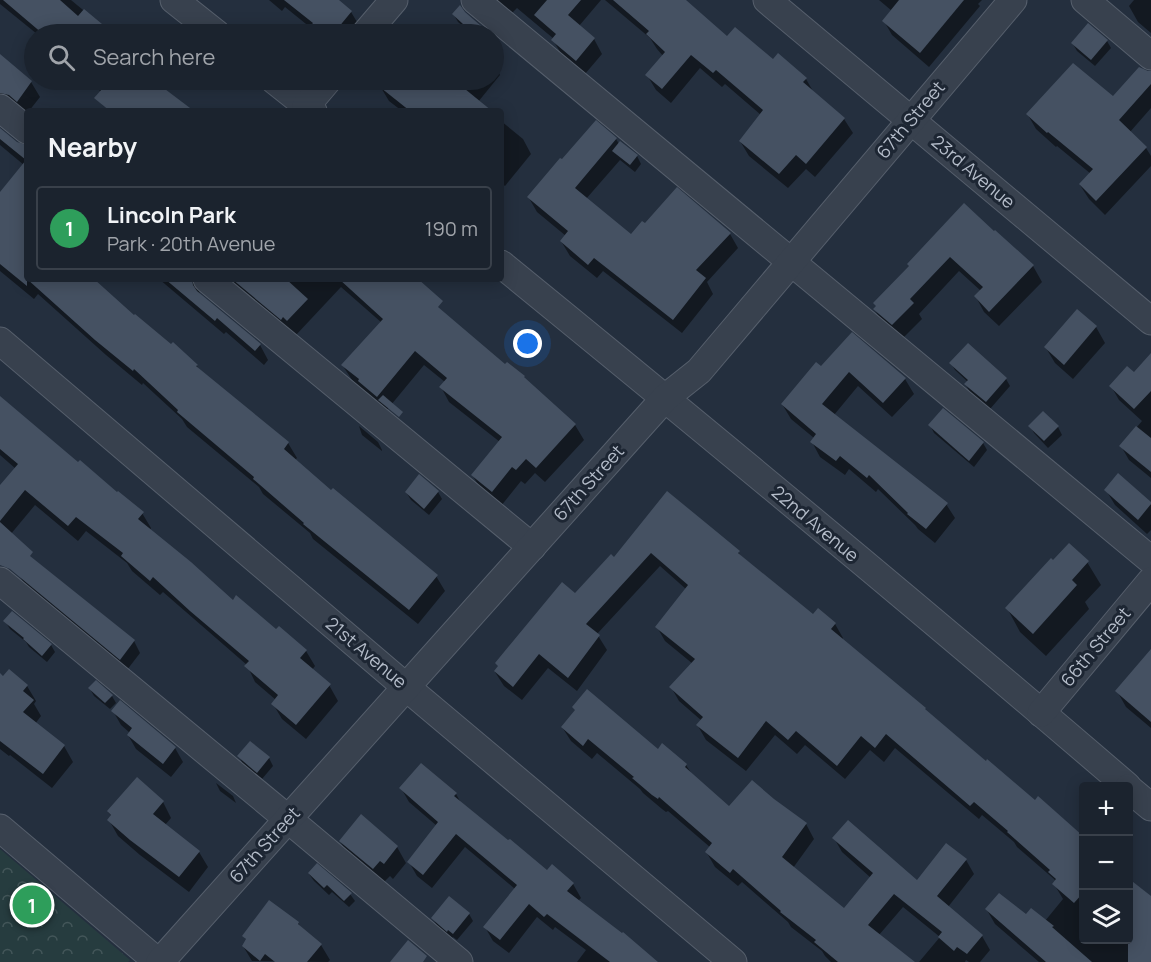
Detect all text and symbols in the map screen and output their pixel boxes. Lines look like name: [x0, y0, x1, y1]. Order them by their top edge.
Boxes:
search box: [24, 24, 504, 90]
icon: search: [45, 41, 78, 74]
text: Search here: [93, 42, 215, 72]
street label: 67th Street: [871, 75, 950, 163]
text: Nearby: [48, 129, 137, 165]
street label: 23rd Avenue: [927, 129, 1021, 213]
text: Lincoln Park: [107, 200, 236, 230]
text: 1: [65, 215, 74, 242]
text: 190 m: [425, 215, 478, 242]
text: Park · 20th Avenue: [107, 230, 275, 257]
your location: [513, 329, 542, 358]
street label: 67th Street: [548, 439, 629, 526]
street label: 22nd Avenue: [767, 480, 864, 567]
street label: 66th Street: [1055, 602, 1136, 691]
street label: 21st Avenue: [321, 611, 412, 693]
map controls: [1079, 782, 1133, 944]
button: +: [1079, 782, 1133, 836]
street label: 67th Street: [224, 801, 305, 888]
button: −: [1079, 836, 1133, 890]
pin: 1: [12, 882, 51, 928]
button: layers: [1079, 890, 1133, 944]

